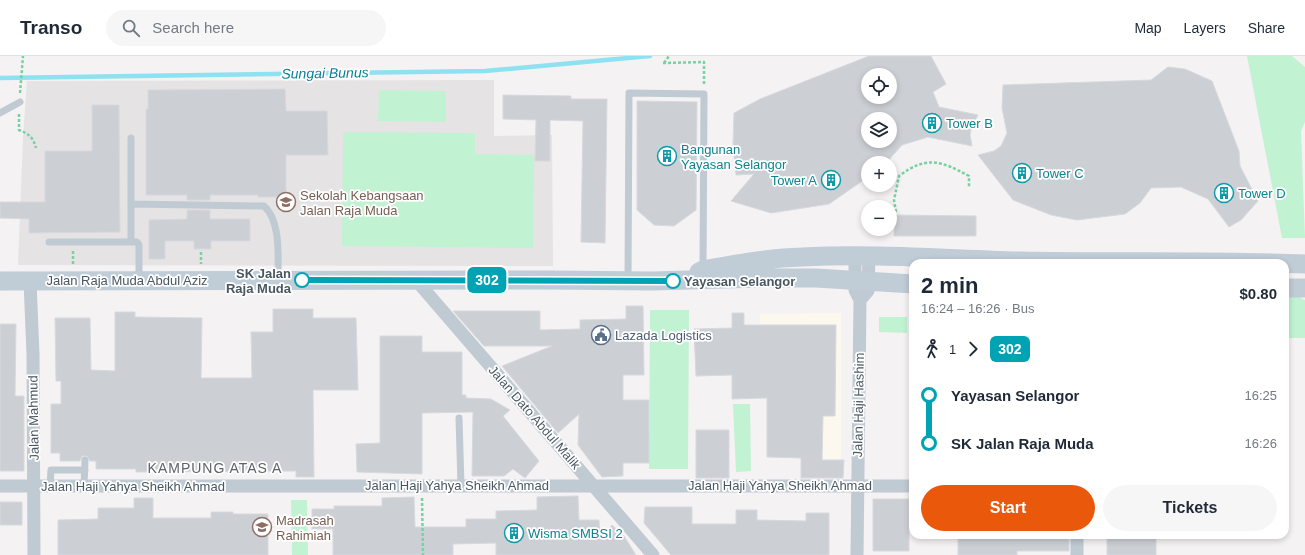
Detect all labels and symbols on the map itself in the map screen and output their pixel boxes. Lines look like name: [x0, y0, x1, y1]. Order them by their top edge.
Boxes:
water label: Sungai Bunus: [281, 64, 369, 82]
building icon: Tower B: [921, 112, 943, 134]
place label: Tower B: [946, 116, 993, 131]
place label: Bangunan Yayasan Selangor: [681, 142, 787, 172]
building icon: Bangunan Yayasan Selangor: [656, 145, 678, 167]
building icon: Tower C: [1011, 162, 1033, 184]
place label: Tower C: [1036, 166, 1084, 181]
building icon: Tower A: [820, 169, 842, 191]
place label: Tower A: [771, 173, 817, 188]
building icon: Tower D: [1213, 182, 1235, 204]
place label: Tower D: [1238, 186, 1286, 201]
place label: Sekolah Kebangsaan Jalan Raja Muda: [300, 188, 424, 218]
school or university icon: Sekolah Kebangsaan Jalan Raja Muda: [275, 191, 297, 213]
place label: SK Jalan Raja Muda: [226, 266, 292, 296]
line badge: 302: [464, 267, 510, 293]
marker: SK Jalan Raja Muda: [294, 272, 310, 288]
street label: Jalan Raja Muda Abdul Aziz: [46, 273, 208, 288]
marker: Yayasan Selangor: [665, 273, 681, 289]
place label: Yayasan Selangor: [684, 274, 795, 289]
public building icon: Lazada Logistics: [590, 324, 612, 346]
place label: Lazada Logistics: [615, 328, 712, 343]
street label: Jalan Haji Hashim: [850, 353, 867, 458]
street label: Jalan Dato Abdul Malik: [486, 363, 584, 473]
street label: Jalan Mahmud: [25, 375, 42, 461]
district label: KAMPUNG ATAS A: [148, 460, 282, 476]
street label: Jalan Haji Yahya Sheikh Ahmad: [365, 478, 549, 493]
street label: Jalan Haji Yahya Sheikh Ahmad: [688, 478, 872, 493]
street label: Jalan Haji Yahya Sheikh Ahmad: [41, 479, 225, 494]
place label: Madrasah Rahimiah: [276, 513, 334, 543]
school or university icon: Madrasah Rahimiah: [251, 516, 273, 538]
building icon: Wisma SMBSI 2: [503, 522, 525, 544]
place label: Wisma SMBSI 2: [528, 526, 623, 541]

